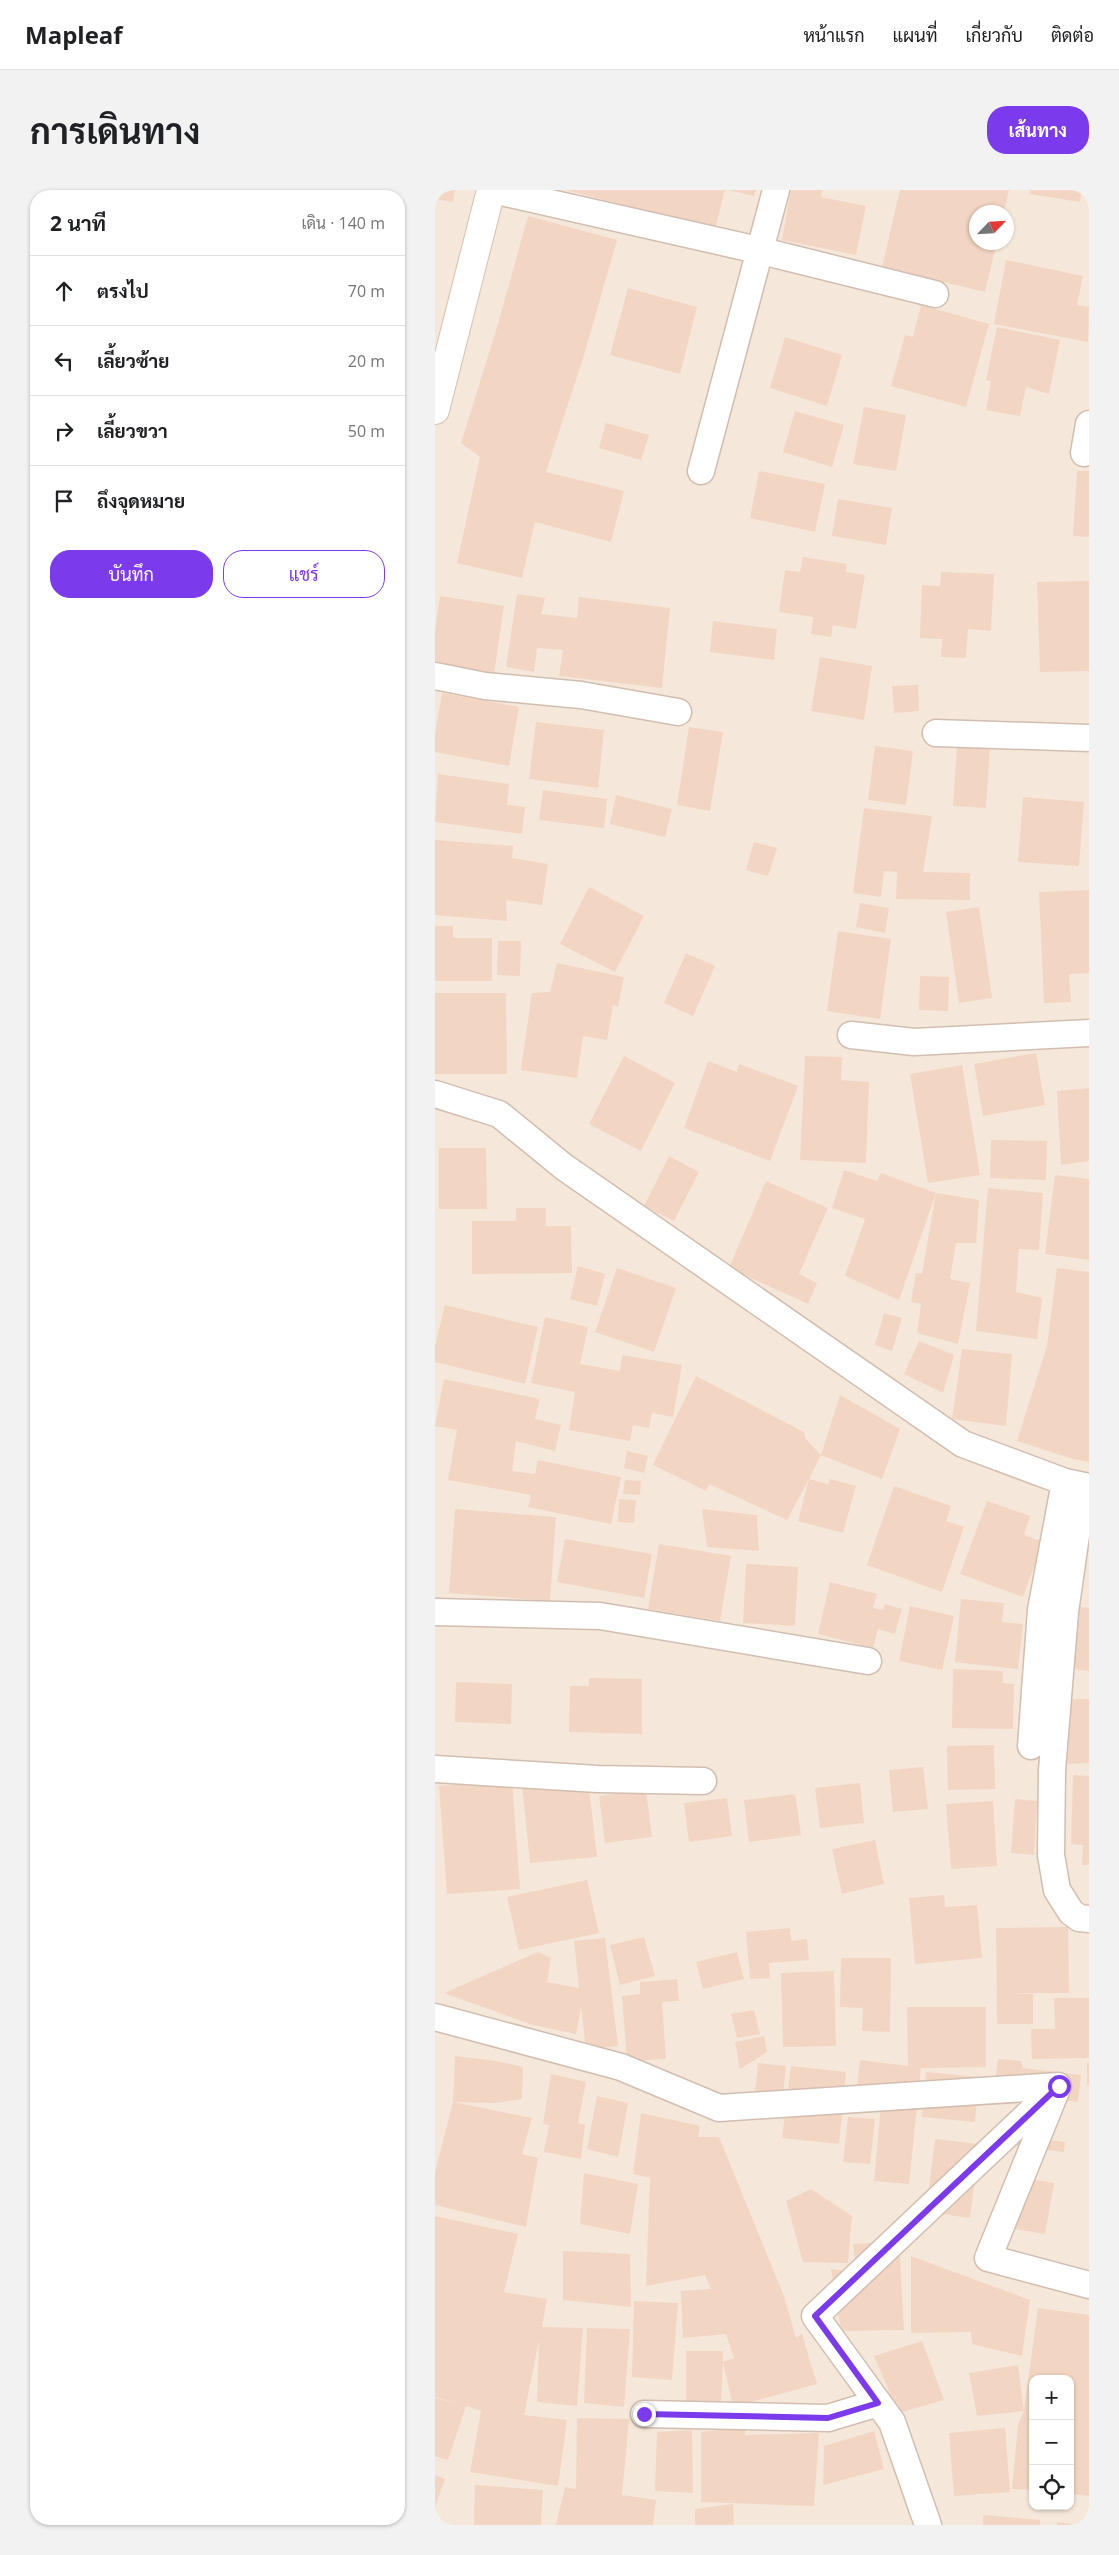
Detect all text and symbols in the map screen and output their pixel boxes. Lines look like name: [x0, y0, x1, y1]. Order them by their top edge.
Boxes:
text: Mapleaf: [25, 18, 123, 51]
text: หน้าแรก: [803, 23, 865, 47]
text: แผนที่: [893, 23, 937, 47]
text: เกี่ยวกับ: [965, 23, 1023, 47]
text: ติดต่อ: [1051, 23, 1094, 47]
button: เส้นทาง: [987, 106, 1089, 154]
text: การเดินทาง: [30, 107, 200, 154]
north arrow: [969, 205, 1014, 250]
text: 2 นาที: [50, 209, 106, 237]
text: เดิน · 140 m: [301, 212, 385, 234]
icon: ahead: [50, 277, 78, 305]
text: ตรงไป: [97, 278, 149, 304]
text: 70 m: [348, 280, 385, 302]
icon: left: [50, 347, 78, 375]
text: เลี้ยวซ้าย: [97, 348, 169, 374]
text: 20 m: [348, 350, 385, 372]
icon: right: [50, 417, 78, 445]
text: เลี้ยวขวา: [97, 418, 168, 444]
text: 50 m: [348, 420, 385, 442]
icon: arrive: [50, 487, 78, 515]
text: ถึงจุดหมาย: [97, 488, 185, 514]
button: บันทึก: [50, 550, 213, 598]
button: แชร์: [223, 550, 385, 598]
route start: [1048, 2075, 1071, 2098]
map controls: [1029, 2375, 1074, 2510]
button: +: [1029, 2375, 1074, 2420]
route end: [633, 2403, 656, 2426]
button: −: [1029, 2420, 1074, 2465]
button: locate: [1029, 2465, 1074, 2510]

